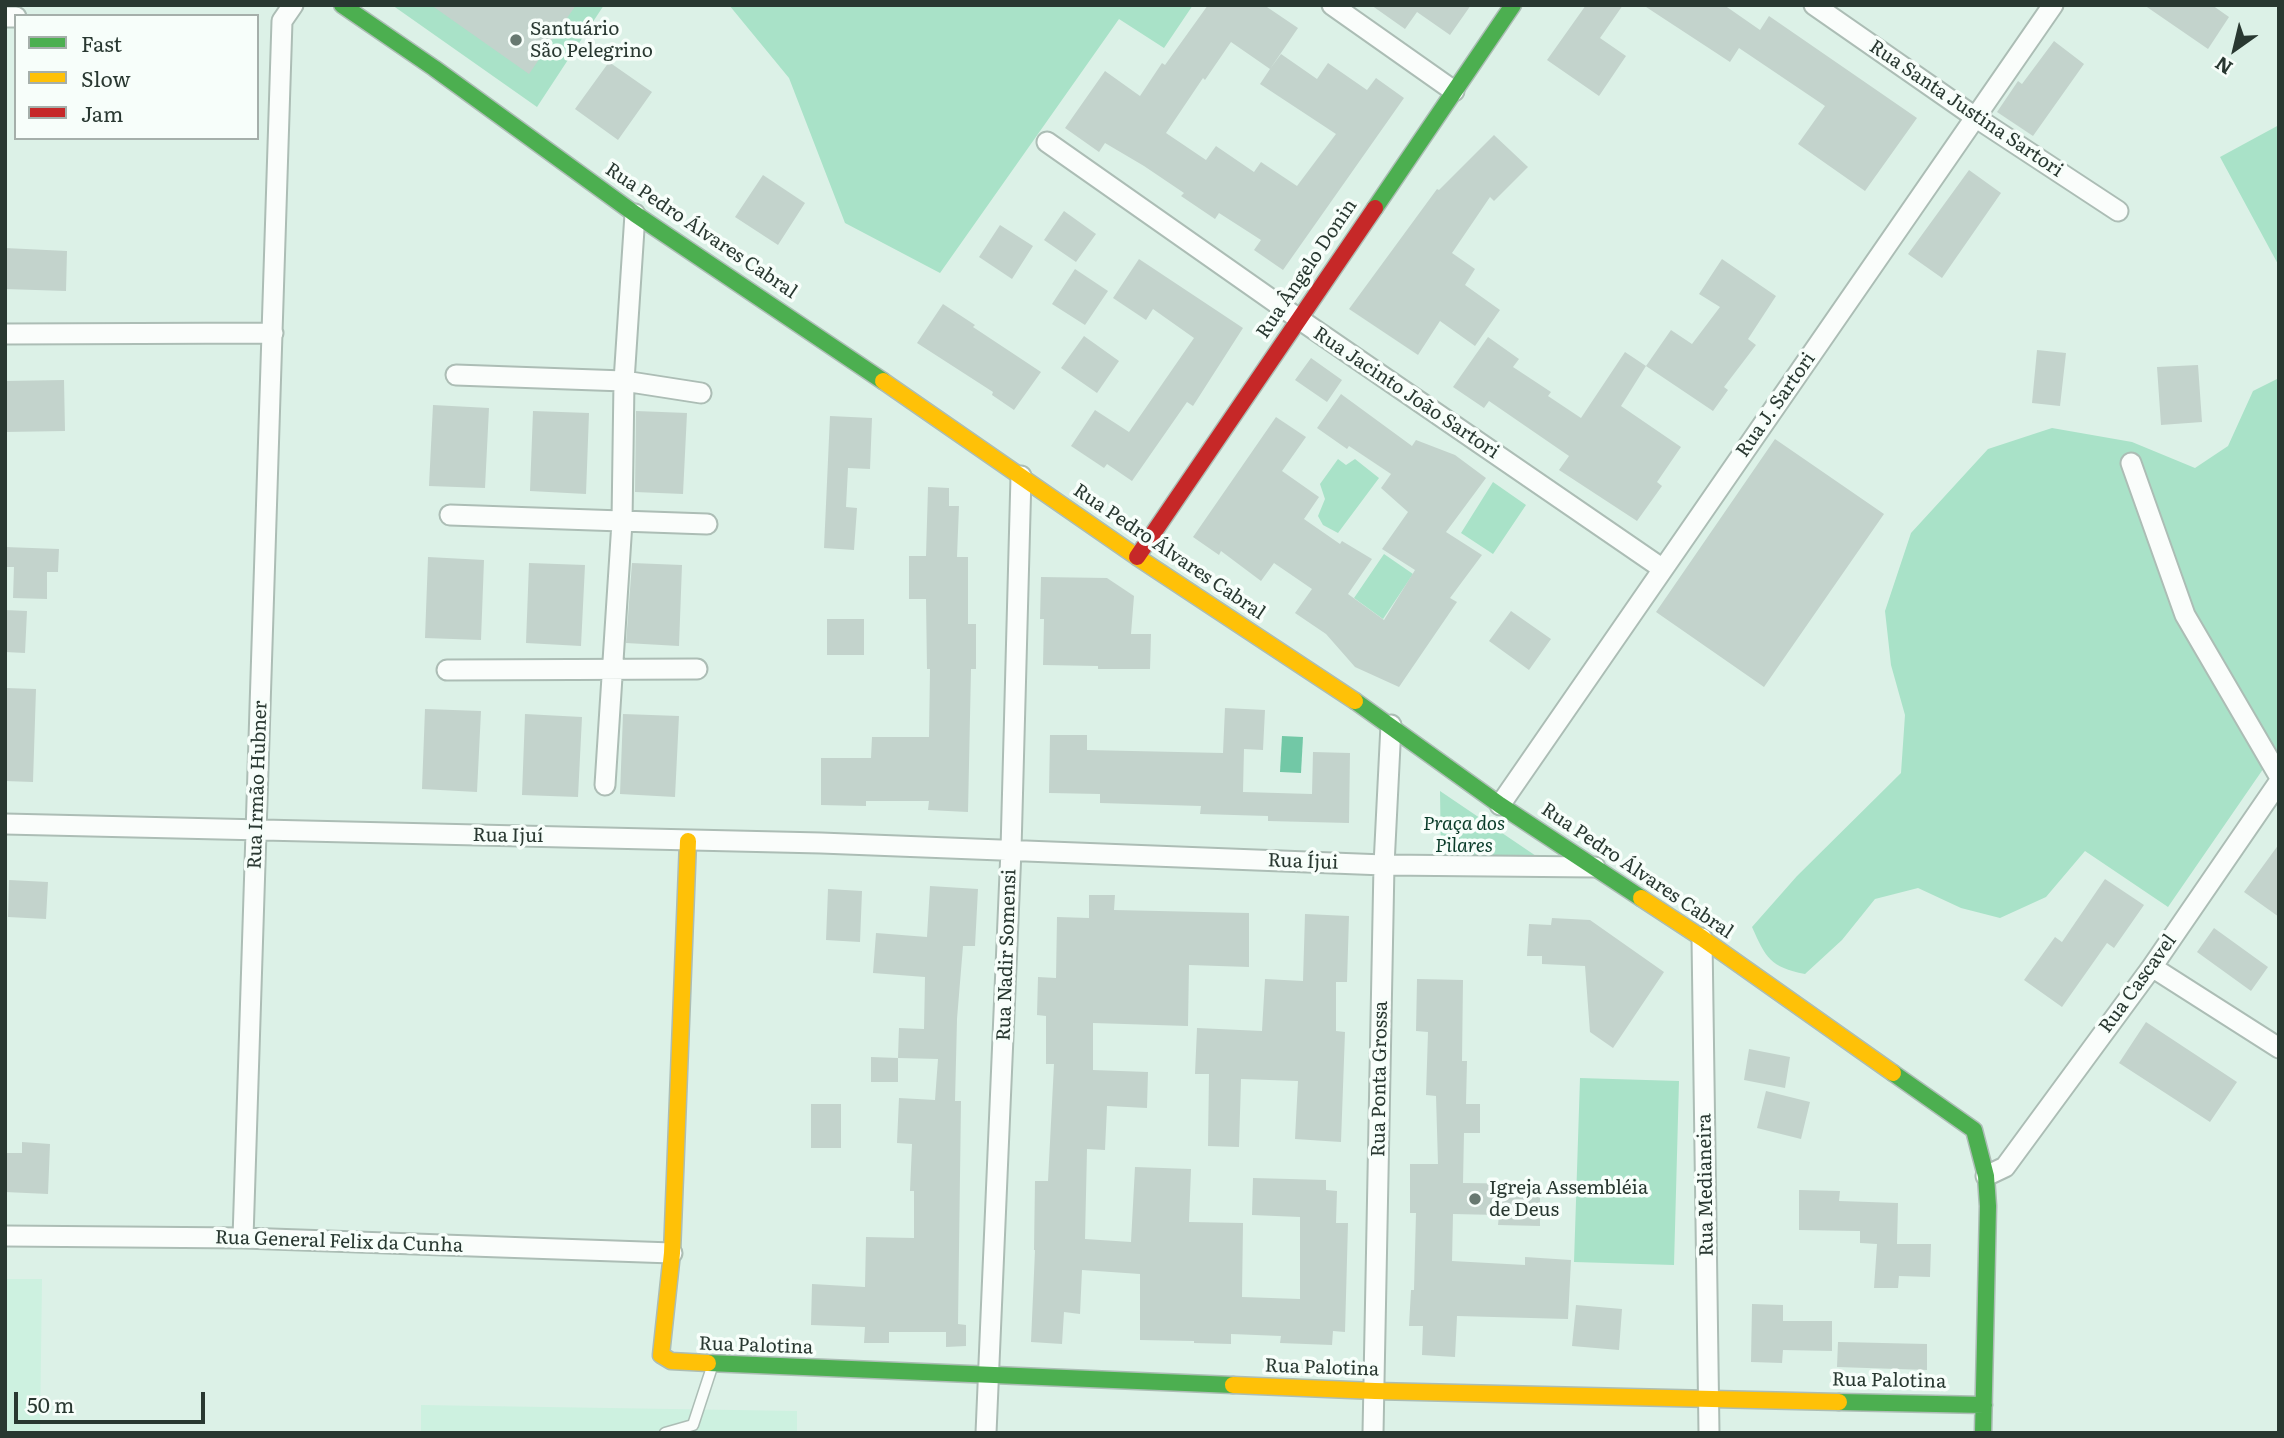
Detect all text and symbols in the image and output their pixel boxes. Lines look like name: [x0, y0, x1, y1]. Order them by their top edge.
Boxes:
legend: [14, 14, 259, 140]
north arrow: [2200, 14, 2270, 84]
place label: Santuário São Pelegrino: [530, 18, 653, 62]
text: Fast: [81, 27, 122, 58]
marker: Santuário São Pelegrino: [508, 32, 524, 48]
street label: Rua Santa Justina Sartori: [1865, 36, 2067, 182]
text: N: [2209, 50, 2238, 82]
text: Slow: [81, 62, 131, 93]
text: Jam: [81, 97, 123, 128]
street label: Rua Pedro Álvares Cabral: [601, 158, 801, 304]
street label: Rua Ângelo Donin: [1252, 195, 1362, 343]
street label: Rua Jacinto João Sartori: [1309, 322, 1503, 464]
street label: Rua J. Sartori: [1731, 348, 1821, 462]
street label: Rua Pedro Álvares Cabral: [1069, 479, 1269, 625]
street label: Rua Irmão Hubner: [244, 700, 272, 870]
street label: Rua Pedro Álvares Cabral: [1537, 798, 1737, 944]
park label: Praça dos Pilares: [1423, 813, 1505, 857]
street label: Rua Ijuí: [472, 824, 544, 848]
street label: Rua Íjui: [1267, 849, 1339, 875]
street label: Rua Nadir Somensi: [993, 868, 1021, 1042]
street label: Rua Cascavel: [2095, 930, 2181, 1038]
street label: Rua Ponta Grossa: [1367, 1001, 1393, 1157]
street label: Rua Medianeira: [1693, 1113, 1719, 1257]
place label: Igreja Assembléia de Deus: [1489, 1177, 1648, 1221]
marker: Igreja Assembléia de Deus: [1467, 1191, 1483, 1207]
street label: Rua General Felix da Cunha: [215, 1226, 463, 1258]
street label: Rua Palotina: [698, 1333, 814, 1359]
street label: Rua Palotina: [1264, 1355, 1380, 1381]
street label: Rua Palotina: [1832, 1369, 1946, 1393]
scale bar: [18, 1378, 208, 1422]
text: 50 m: [27, 1388, 74, 1419]

